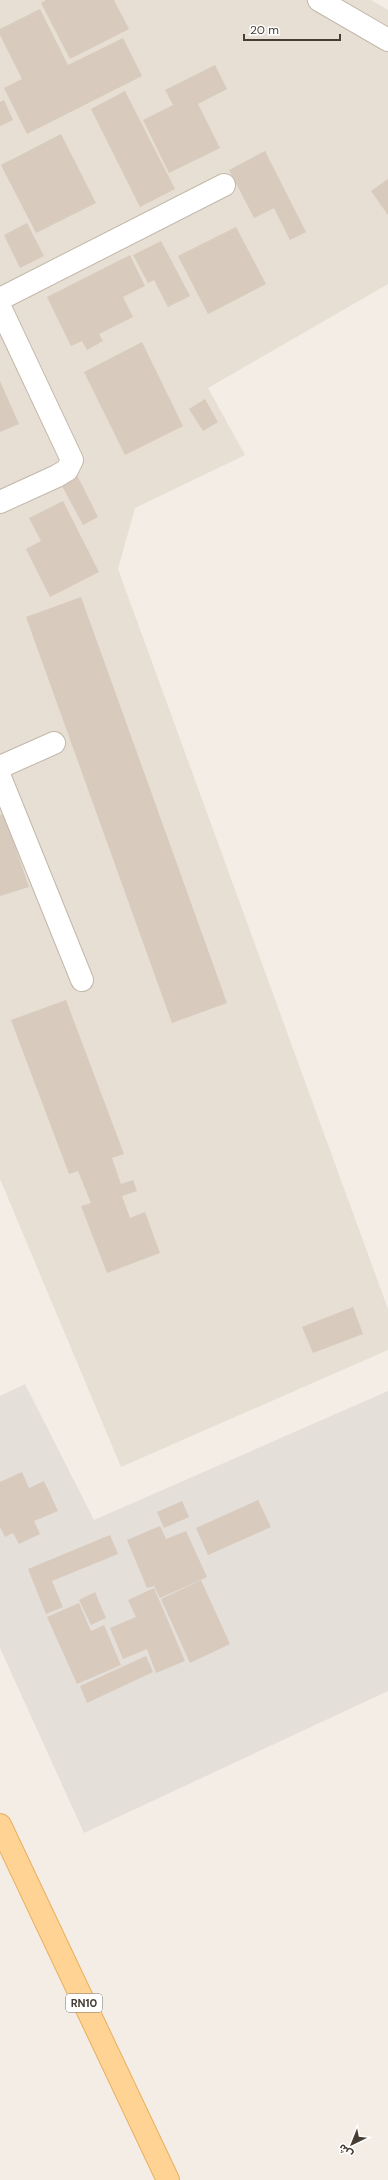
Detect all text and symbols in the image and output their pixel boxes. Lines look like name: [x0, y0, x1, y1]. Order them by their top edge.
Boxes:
scale bar: [244, 16, 340, 42]
text: 20 m: [250, 22, 279, 38]
road number: RN10: [66, 1994, 102, 2012]
north arrow: [332, 2124, 372, 2164]
text: ش: [335, 2141, 355, 2162]

